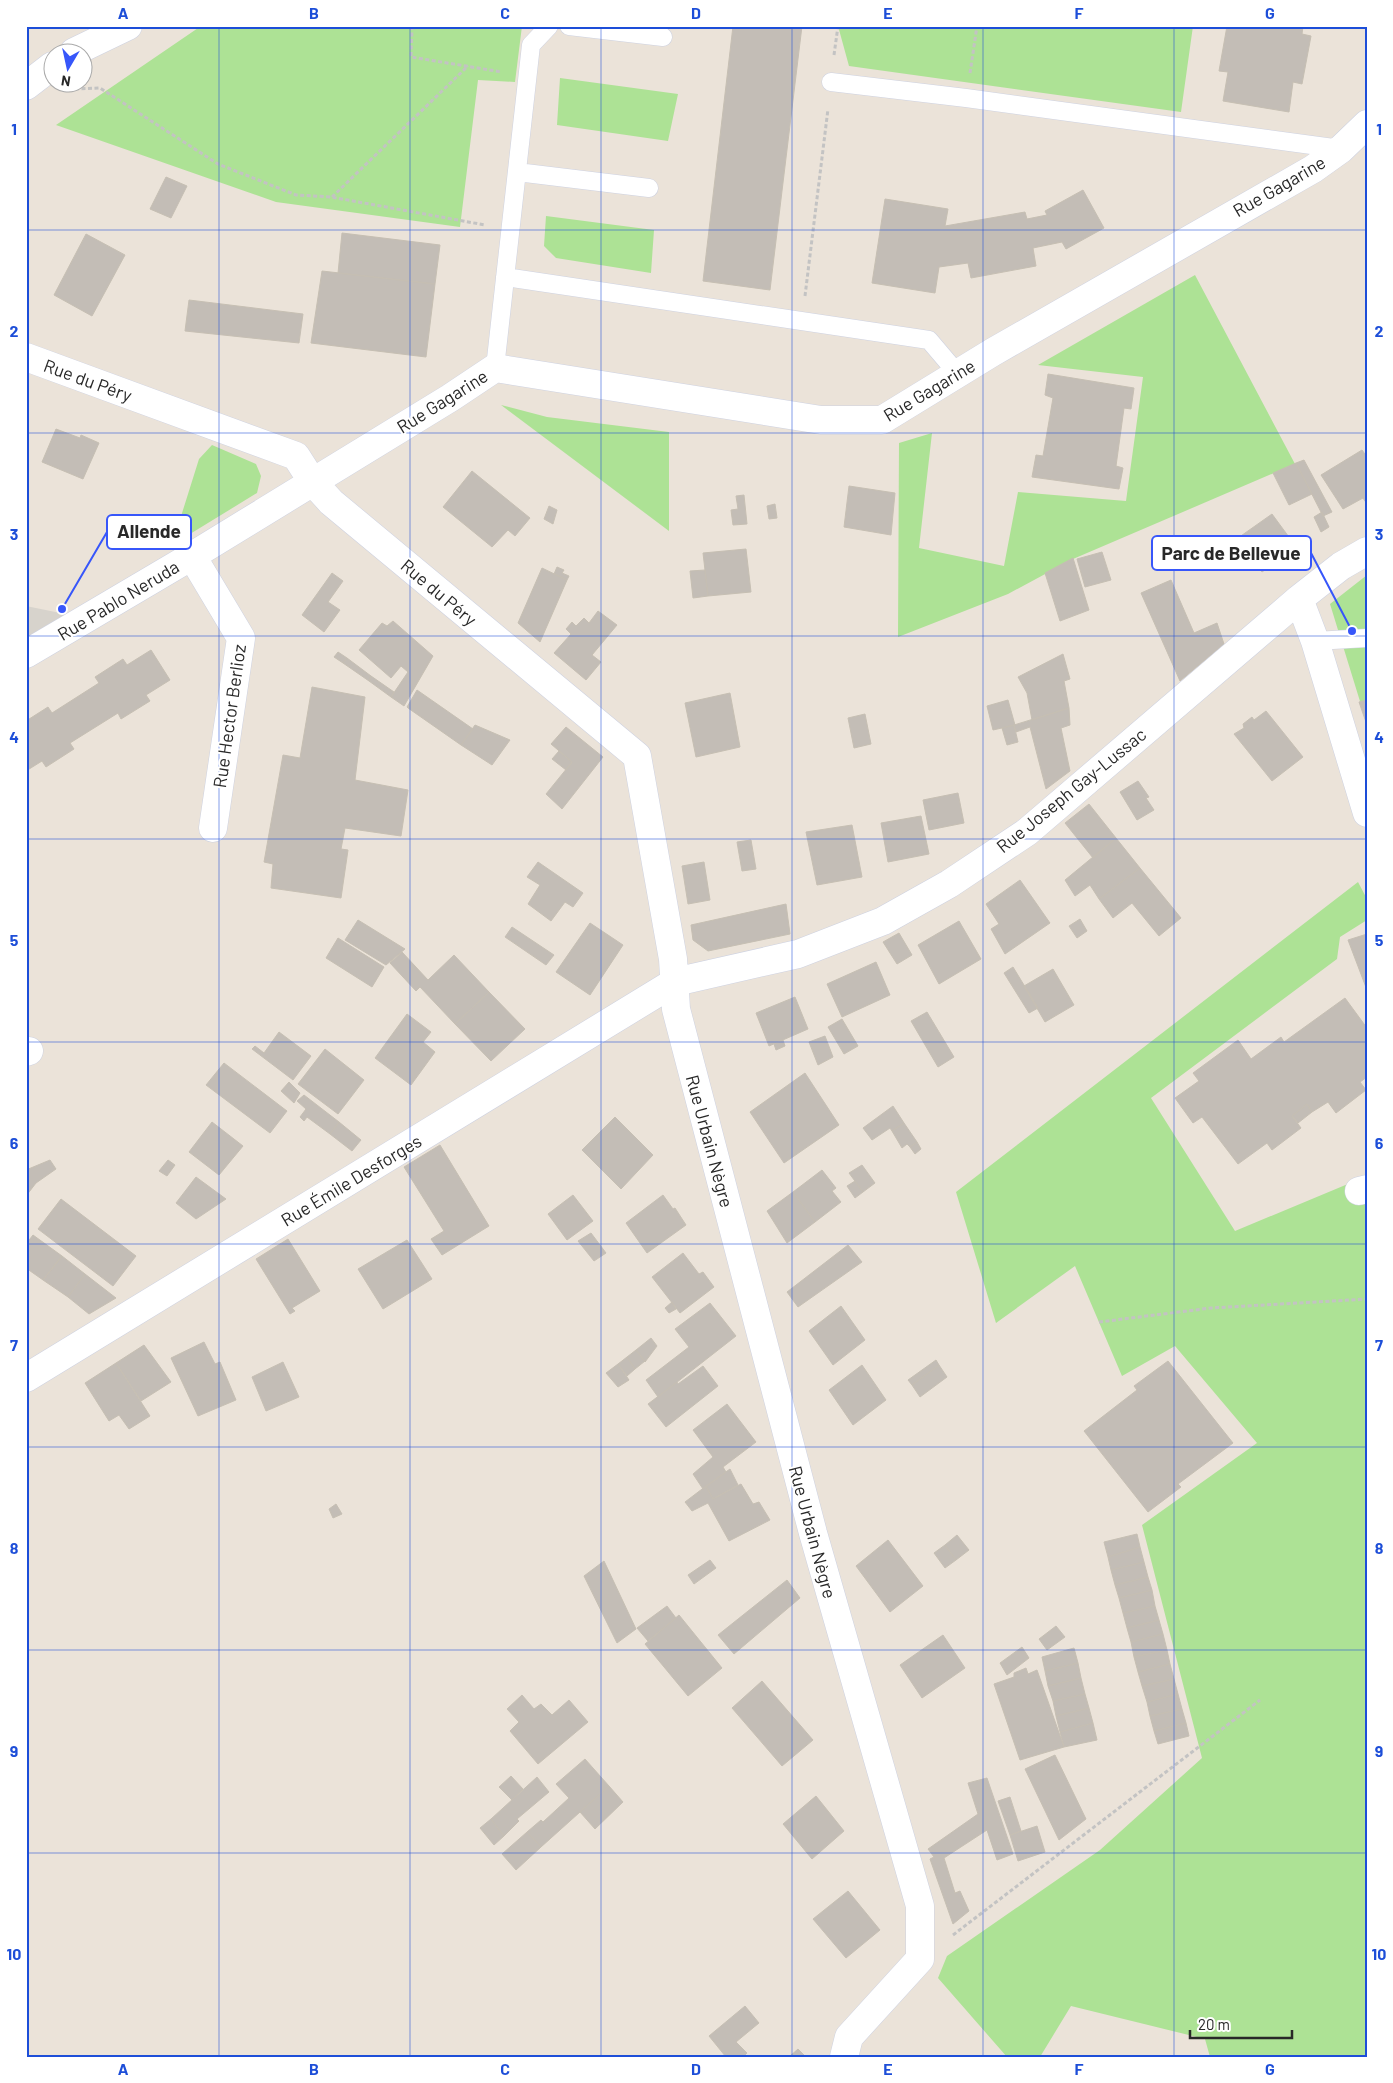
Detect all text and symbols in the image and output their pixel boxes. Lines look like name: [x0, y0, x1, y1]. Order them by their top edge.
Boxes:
text: A: [118, 3, 129, 22]
text: B: [309, 3, 319, 22]
text: C: [500, 3, 510, 22]
text: D: [691, 3, 701, 22]
text: E: [883, 3, 893, 22]
text: F: [1075, 3, 1084, 22]
text: G: [1265, 3, 1275, 22]
north arrow: [42, 42, 92, 92]
text: N: [60, 72, 72, 90]
text: 1: [11, 119, 17, 138]
text: 1: [1376, 119, 1382, 138]
street label: Rue Gagarine: [1229, 151, 1329, 221]
text: 2: [10, 321, 19, 340]
text: 2: [1375, 321, 1384, 340]
street label: Rue du Péry: [41, 354, 135, 406]
street label: Rue Gagarine: [879, 354, 979, 426]
street label: Rue Gagarine: [392, 364, 492, 438]
callout: Allende: [107, 515, 191, 549]
text: Allende: [117, 519, 181, 542]
text: 3: [10, 524, 18, 543]
text: 3: [1375, 524, 1383, 543]
callout: Parc de Bellevue: [1152, 536, 1311, 570]
text: Parc de Bellevue: [1161, 541, 1301, 564]
street label: Rue du Péry: [397, 554, 481, 630]
street label: Rue Pablo Neruda: [53, 555, 183, 645]
street label: Rue Hector Berlioz: [208, 643, 250, 789]
street label: Rue Joseph Gay-Lussac: [992, 723, 1150, 857]
text: 4: [9, 727, 19, 746]
text: 4: [1374, 727, 1384, 746]
text: 5: [10, 930, 19, 949]
text: 5: [1375, 930, 1384, 949]
street label: Rue Urbain Nègre: [682, 1072, 738, 1210]
street label: Rue Émile Desforges: [277, 1129, 425, 1231]
text: 6: [10, 1133, 19, 1152]
text: 6: [1375, 1133, 1384, 1152]
text: 7: [10, 1335, 18, 1354]
text: 7: [1375, 1335, 1383, 1354]
street label: Rue Urbain Nègre: [785, 1463, 841, 1601]
text: 8: [10, 1538, 19, 1557]
text: 8: [1375, 1538, 1384, 1557]
text: 9: [10, 1741, 18, 1760]
text: 9: [1375, 1741, 1383, 1760]
text: 10: [7, 1944, 21, 1963]
text: 10: [1372, 1944, 1386, 1963]
scale bar: [1190, 2008, 1293, 2040]
text: 20 m: [1198, 2015, 1230, 2033]
text: A: [118, 2059, 129, 2078]
text: B: [309, 2059, 319, 2078]
text: C: [500, 2059, 510, 2078]
text: D: [691, 2059, 701, 2078]
text: E: [883, 2059, 893, 2078]
text: F: [1075, 2059, 1084, 2078]
text: G: [1265, 2059, 1275, 2078]

